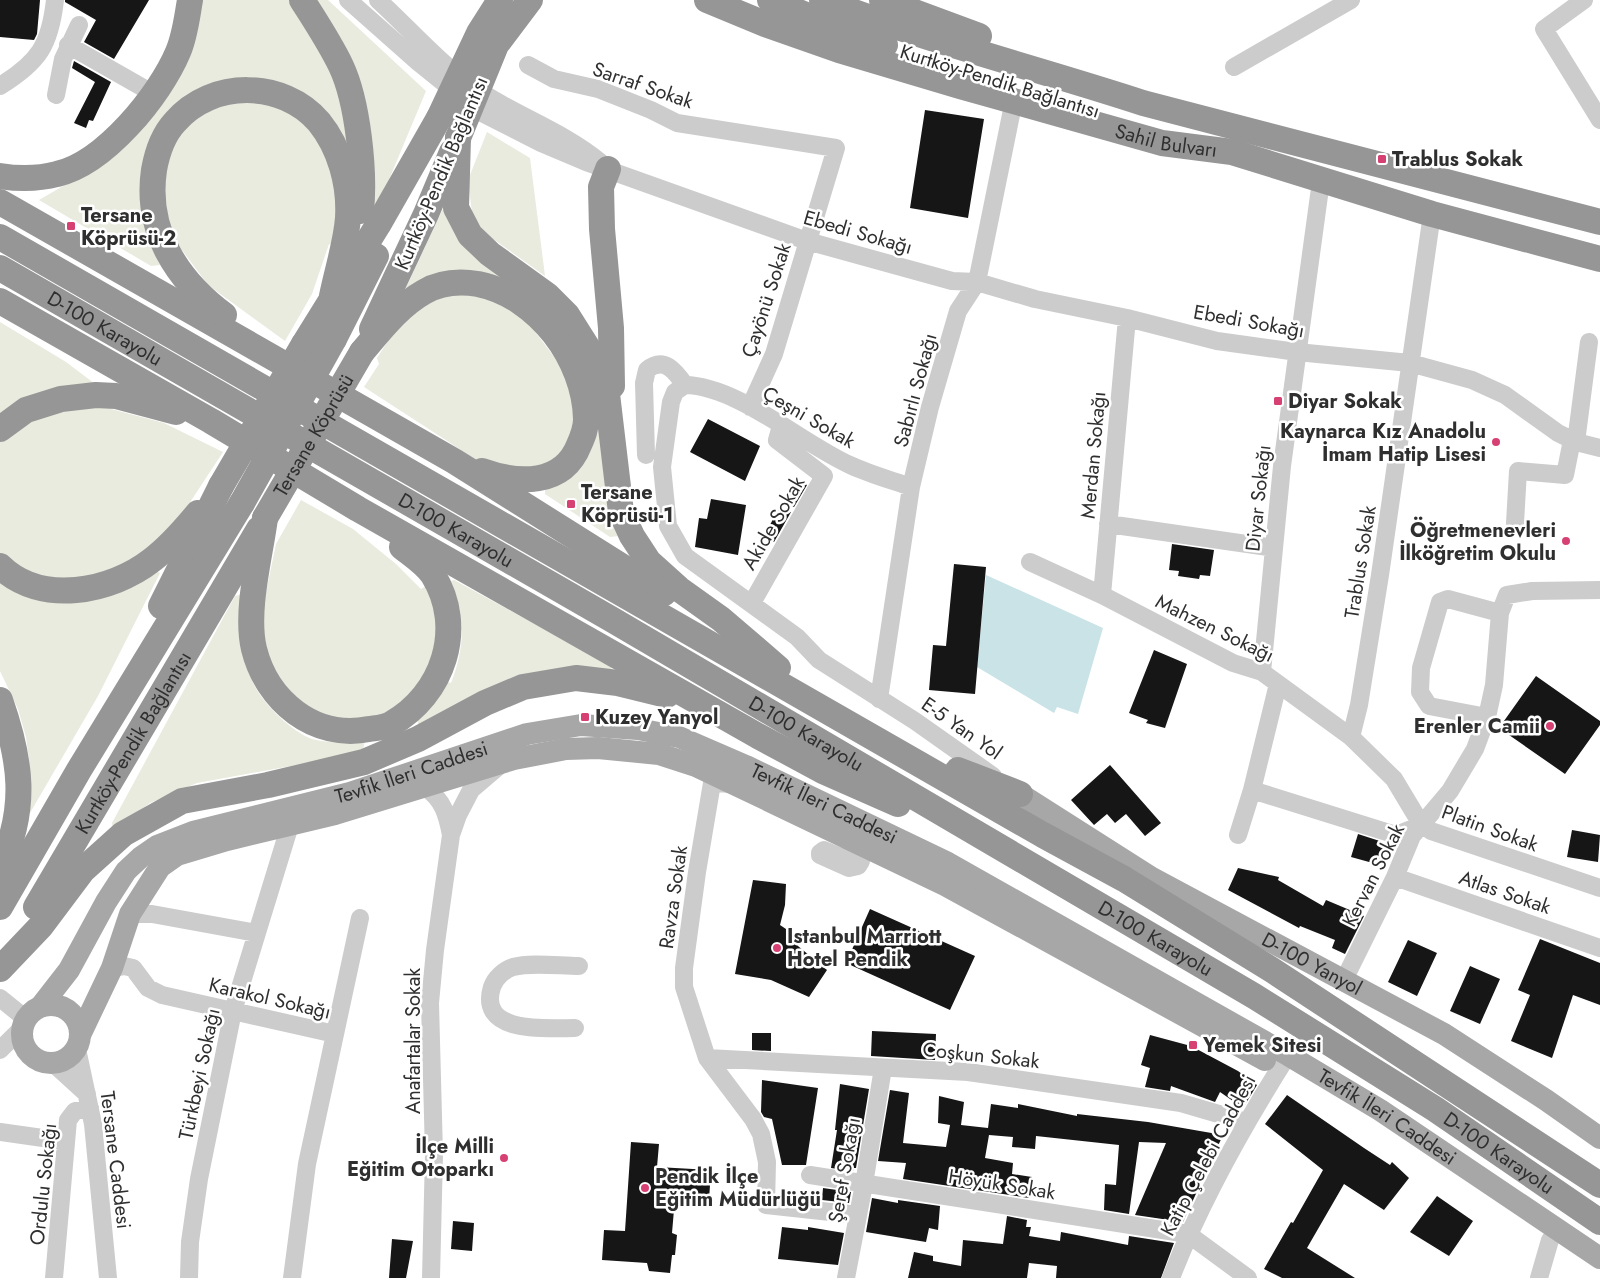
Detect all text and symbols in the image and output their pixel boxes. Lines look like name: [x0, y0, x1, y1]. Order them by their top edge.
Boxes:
street label: Kurtköy-Pendik Bağlantısı: [896, 37, 1103, 126]
street label: Sarraf Sokak: [589, 55, 697, 116]
street label: Kurtköy-Pendik Bağlantısı: [388, 72, 495, 274]
street label: Sahil Bulvarı: [1112, 116, 1219, 165]
place label: Trablus Sokak: [1392, 145, 1524, 174]
marker: Trablus Sokak: [1376, 153, 1388, 165]
place label: Tersane Köprüsü-2: [81, 201, 176, 253]
street label: Ebedi Sokağı: [800, 203, 916, 262]
marker: Tersane Köprüsü-2: [65, 220, 77, 232]
street label: Çayönü Sokak: [734, 239, 799, 361]
street label: D-100 Karayolu: [42, 284, 168, 373]
street label: Ebedi Sokağı: [1191, 297, 1307, 346]
street label: Sabırlı Sokağı: [886, 330, 945, 450]
street label: Tersane Köprüsü: [267, 368, 361, 502]
street label: Çeşni Sokak: [757, 379, 861, 456]
place label: Diyar Sokak: [1288, 387, 1402, 416]
street label: Merdan Sokağı: [1073, 390, 1114, 520]
marker: Diyar Sokak: [1272, 395, 1284, 407]
place label: Kaynarca Kız Anadolu İmam Hatip Lisesi: [1280, 417, 1486, 469]
marker: Kaynarca Kız Anadolu İmam Hatip Lisesi: [1490, 436, 1502, 448]
street label: Diyar Sokağı: [1238, 443, 1279, 553]
street label: Akide Sokak: [735, 471, 812, 576]
place label: Tersane Köprüsü-1: [581, 478, 673, 530]
street label: D-100 Karayolu: [393, 486, 519, 575]
marker: Tersane Köprüsü-1: [565, 498, 577, 510]
street label: Trablus Sokak: [1337, 503, 1384, 621]
place label: Öğretmenevleri İlköğretim Okulu: [1399, 516, 1556, 568]
marker: Öğretmenevleri İlköğretim Okulu: [1560, 535, 1572, 547]
street label: Mahzen Sokağı: [1150, 587, 1279, 670]
street label: Kurtköy-Pendik Bağlantısı: [68, 646, 199, 840]
street label: D-100 Karayolu: [743, 689, 869, 779]
street label: E-5 Yan Yol: [915, 690, 1008, 767]
place label: Kuzey Yanyol: [595, 703, 718, 732]
marker: Kuzey Yanyol: [579, 711, 591, 723]
place label: Erenler Camii: [1414, 712, 1540, 741]
marker: Erenler Camii: [1544, 720, 1556, 732]
street label: Tevfik İleri Caddesi: [332, 734, 492, 811]
street label: Tevfik İleri Caddesi: [746, 756, 902, 851]
street label: Platin Sokak: [1438, 798, 1542, 859]
street label: Kervan Sokak: [1335, 818, 1412, 932]
street label: Ravza Sokak: [652, 843, 695, 951]
street label: Atlas Sokak: [1455, 863, 1555, 922]
street label: D-100 Karayolu: [1093, 894, 1218, 984]
place label: Istanbul Marriott Hotel Pendik: [787, 922, 942, 974]
street label: D-100 Yanyol: [1256, 925, 1367, 1003]
marker: Istanbul Marriott Hotel Pendik: [771, 942, 783, 954]
street label: Anafartalar Sokak: [399, 968, 428, 1114]
street label: Karakol Sokağı: [206, 970, 334, 1027]
street label: Türkbeyi Sokağı: [171, 1006, 228, 1143]
place label: Yemek Sitesi: [1202, 1031, 1322, 1060]
street label: Coşkun Sokak: [921, 1035, 1041, 1076]
marker: Yemek Sitesi: [1187, 1039, 1199, 1051]
street label: Tevfik İleri Caddesi: [1312, 1062, 1462, 1172]
street label: Katip Çelebi Caddesi: [1154, 1069, 1263, 1241]
street label: Tersane Caddesi: [93, 1089, 138, 1231]
street label: D-100 Karayolu: [1437, 1105, 1560, 1202]
street label: Şeref Sokağı: [821, 1115, 868, 1225]
street label: Ordulu Sokağı: [23, 1122, 64, 1247]
place label: İlçe Milli Eğitim Otoparkı: [347, 1132, 494, 1184]
marker: İlçe Milli Eğitim Otoparkı: [498, 1152, 510, 1164]
place label: Pendik İlçe Eğitim Müdürlüğü: [655, 1162, 821, 1214]
street label: Höyük Sokak: [946, 1162, 1058, 1207]
marker: Pendik İlçe Eğitim Müdürlüğü: [639, 1182, 651, 1194]

